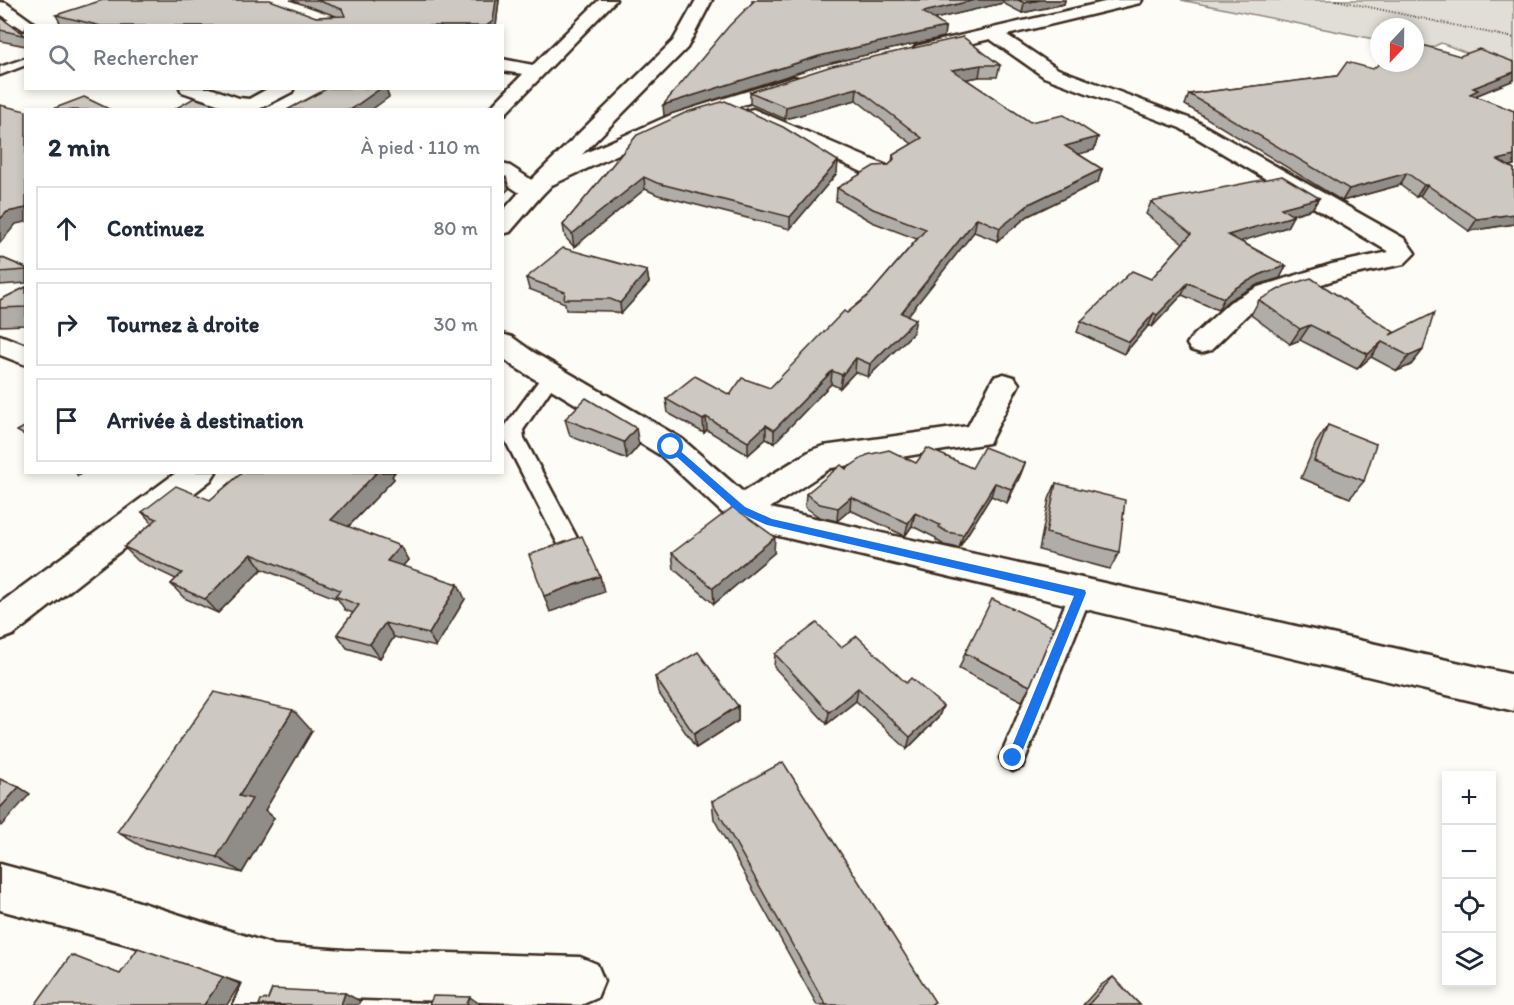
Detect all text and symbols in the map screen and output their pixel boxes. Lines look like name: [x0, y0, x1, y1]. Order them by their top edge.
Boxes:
north arrow: [1370, 18, 1424, 72]
search box: [24, 24, 504, 90]
icon: search: [45, 41, 78, 74]
text: Rechercher: [93, 44, 198, 71]
text: 2 min: [48, 131, 110, 163]
text: À pied · 110 m: [361, 135, 480, 159]
icon: ahead: [50, 212, 83, 245]
text: Continuez: [107, 215, 204, 242]
text: 80 m: [433, 216, 478, 240]
icon: right: [50, 308, 83, 341]
text: Tournez à droite: [107, 311, 259, 338]
text: 30 m: [433, 312, 478, 336]
icon: arrive: [50, 404, 83, 437]
text: Arrivée à destination: [107, 407, 303, 434]
route start: [657, 433, 683, 459]
route end: [999, 744, 1025, 770]
map controls: [1442, 771, 1496, 987]
button: +: [1442, 771, 1496, 825]
button: −: [1442, 825, 1496, 879]
button: locate: [1442, 879, 1496, 933]
button: layers: [1442, 933, 1496, 987]

